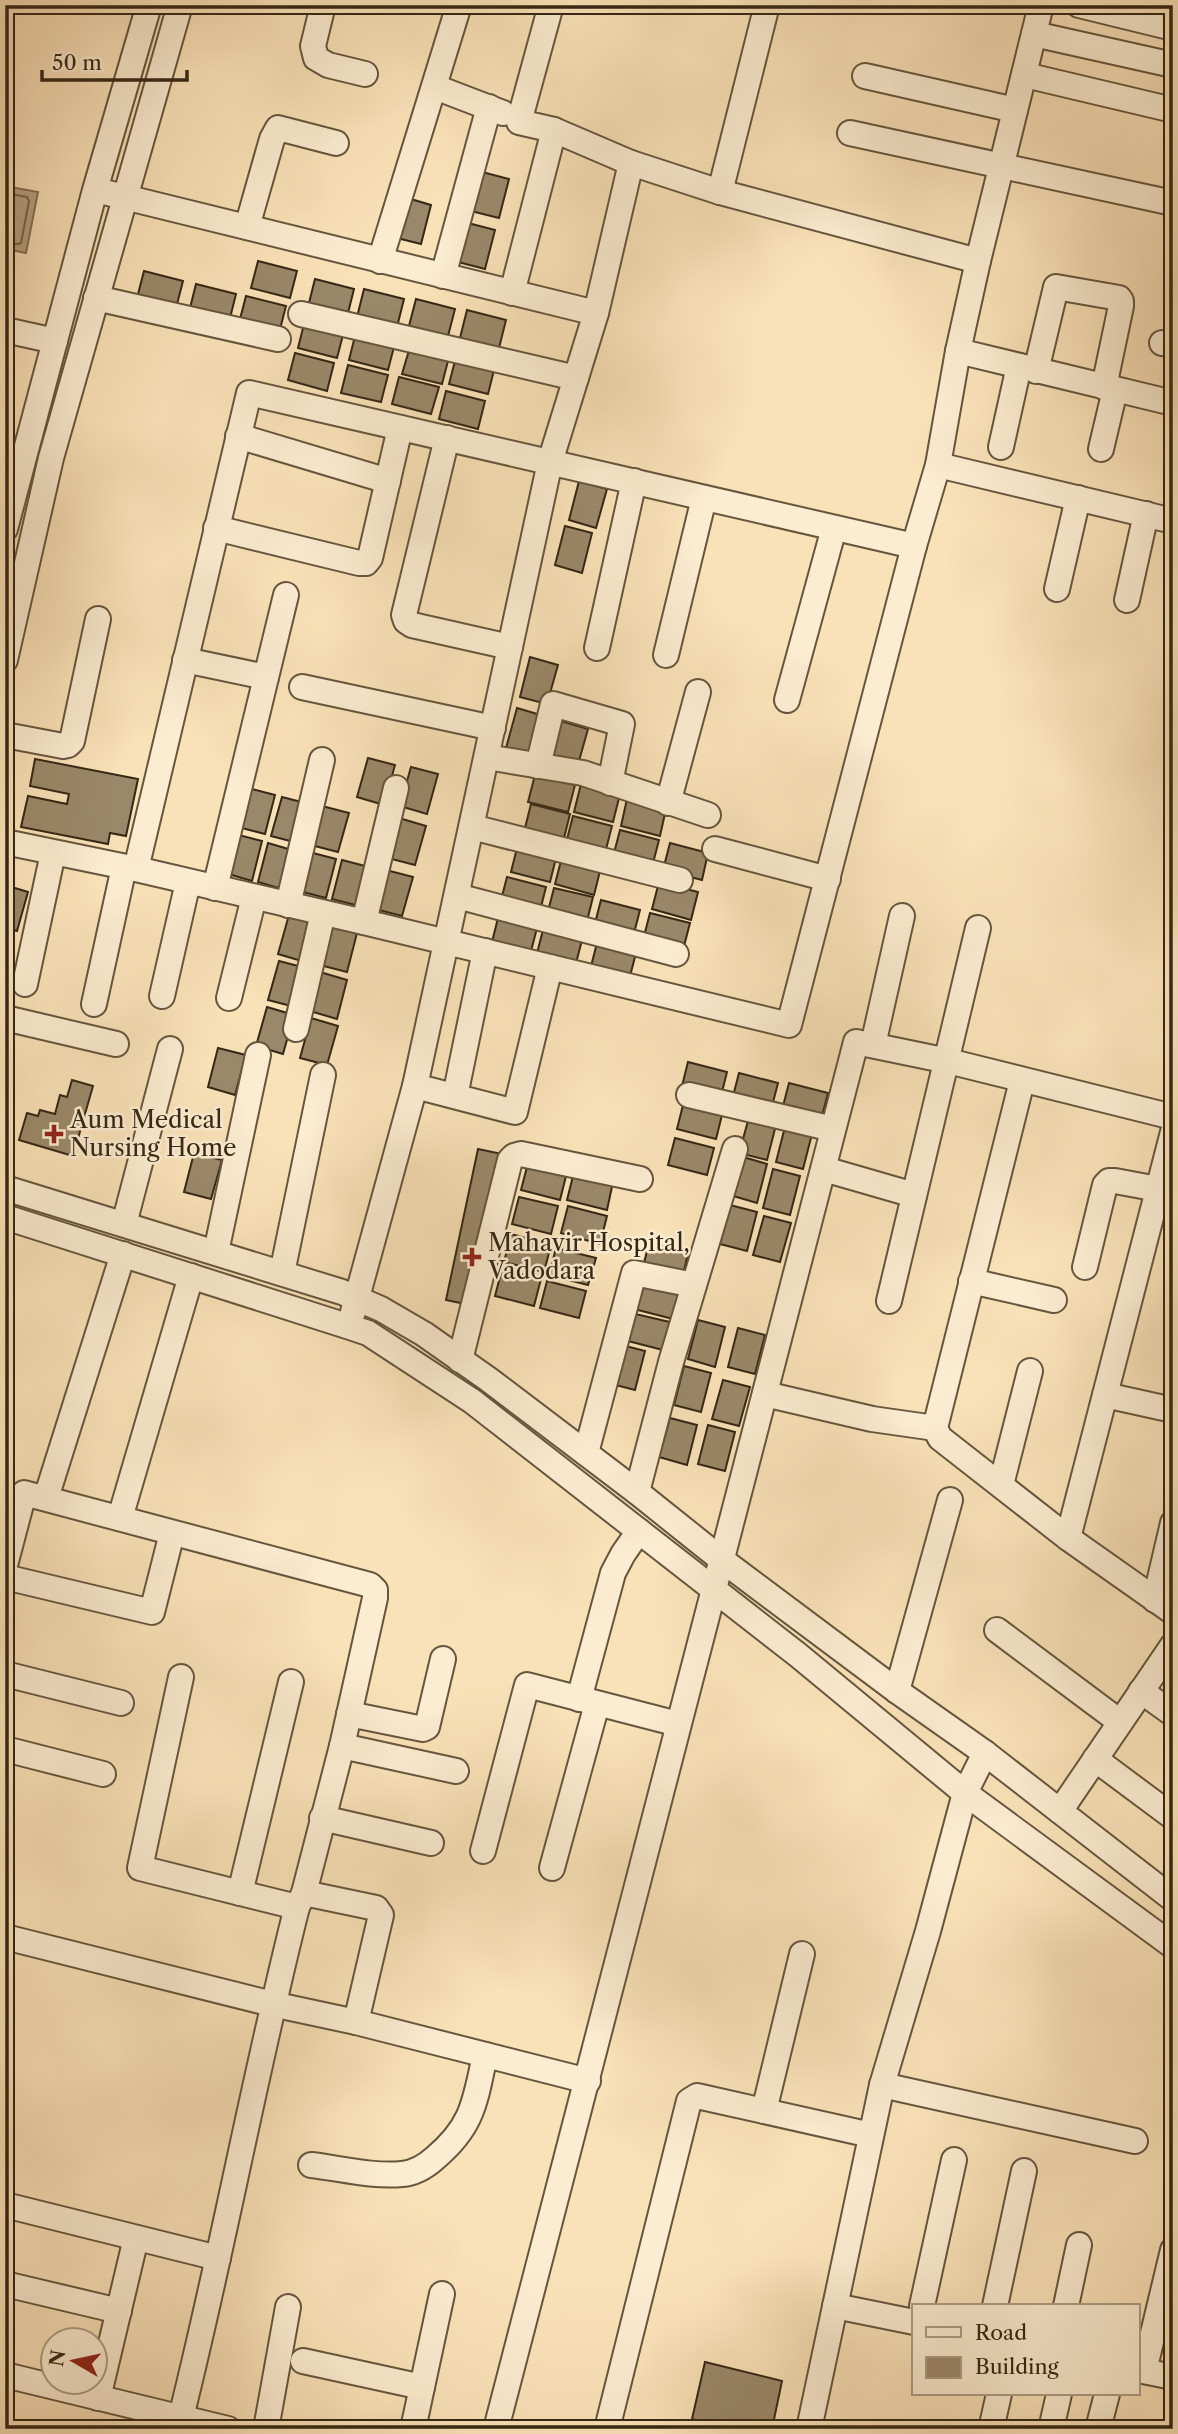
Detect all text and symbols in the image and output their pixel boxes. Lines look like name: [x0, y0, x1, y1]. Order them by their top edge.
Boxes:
scale bar: [42, 38, 187, 82]
text: 50 m: [52, 50, 102, 75]
place label: Aum Medical Nursing Home: [69, 1105, 237, 1162]
marker: Aum Medical Nursing Home: [44, 1124, 64, 1144]
place label: Mahavir Hospital, Vadodara: [487, 1228, 690, 1285]
marker: Mahavir Hospital, Vadodara: [462, 1247, 482, 1267]
legend: [912, 2304, 1140, 2396]
text: Road: [975, 2320, 1027, 2345]
north arrow: [38, 2326, 108, 2396]
text: N: [45, 2348, 70, 2368]
text: Building: [975, 2354, 1060, 2379]

